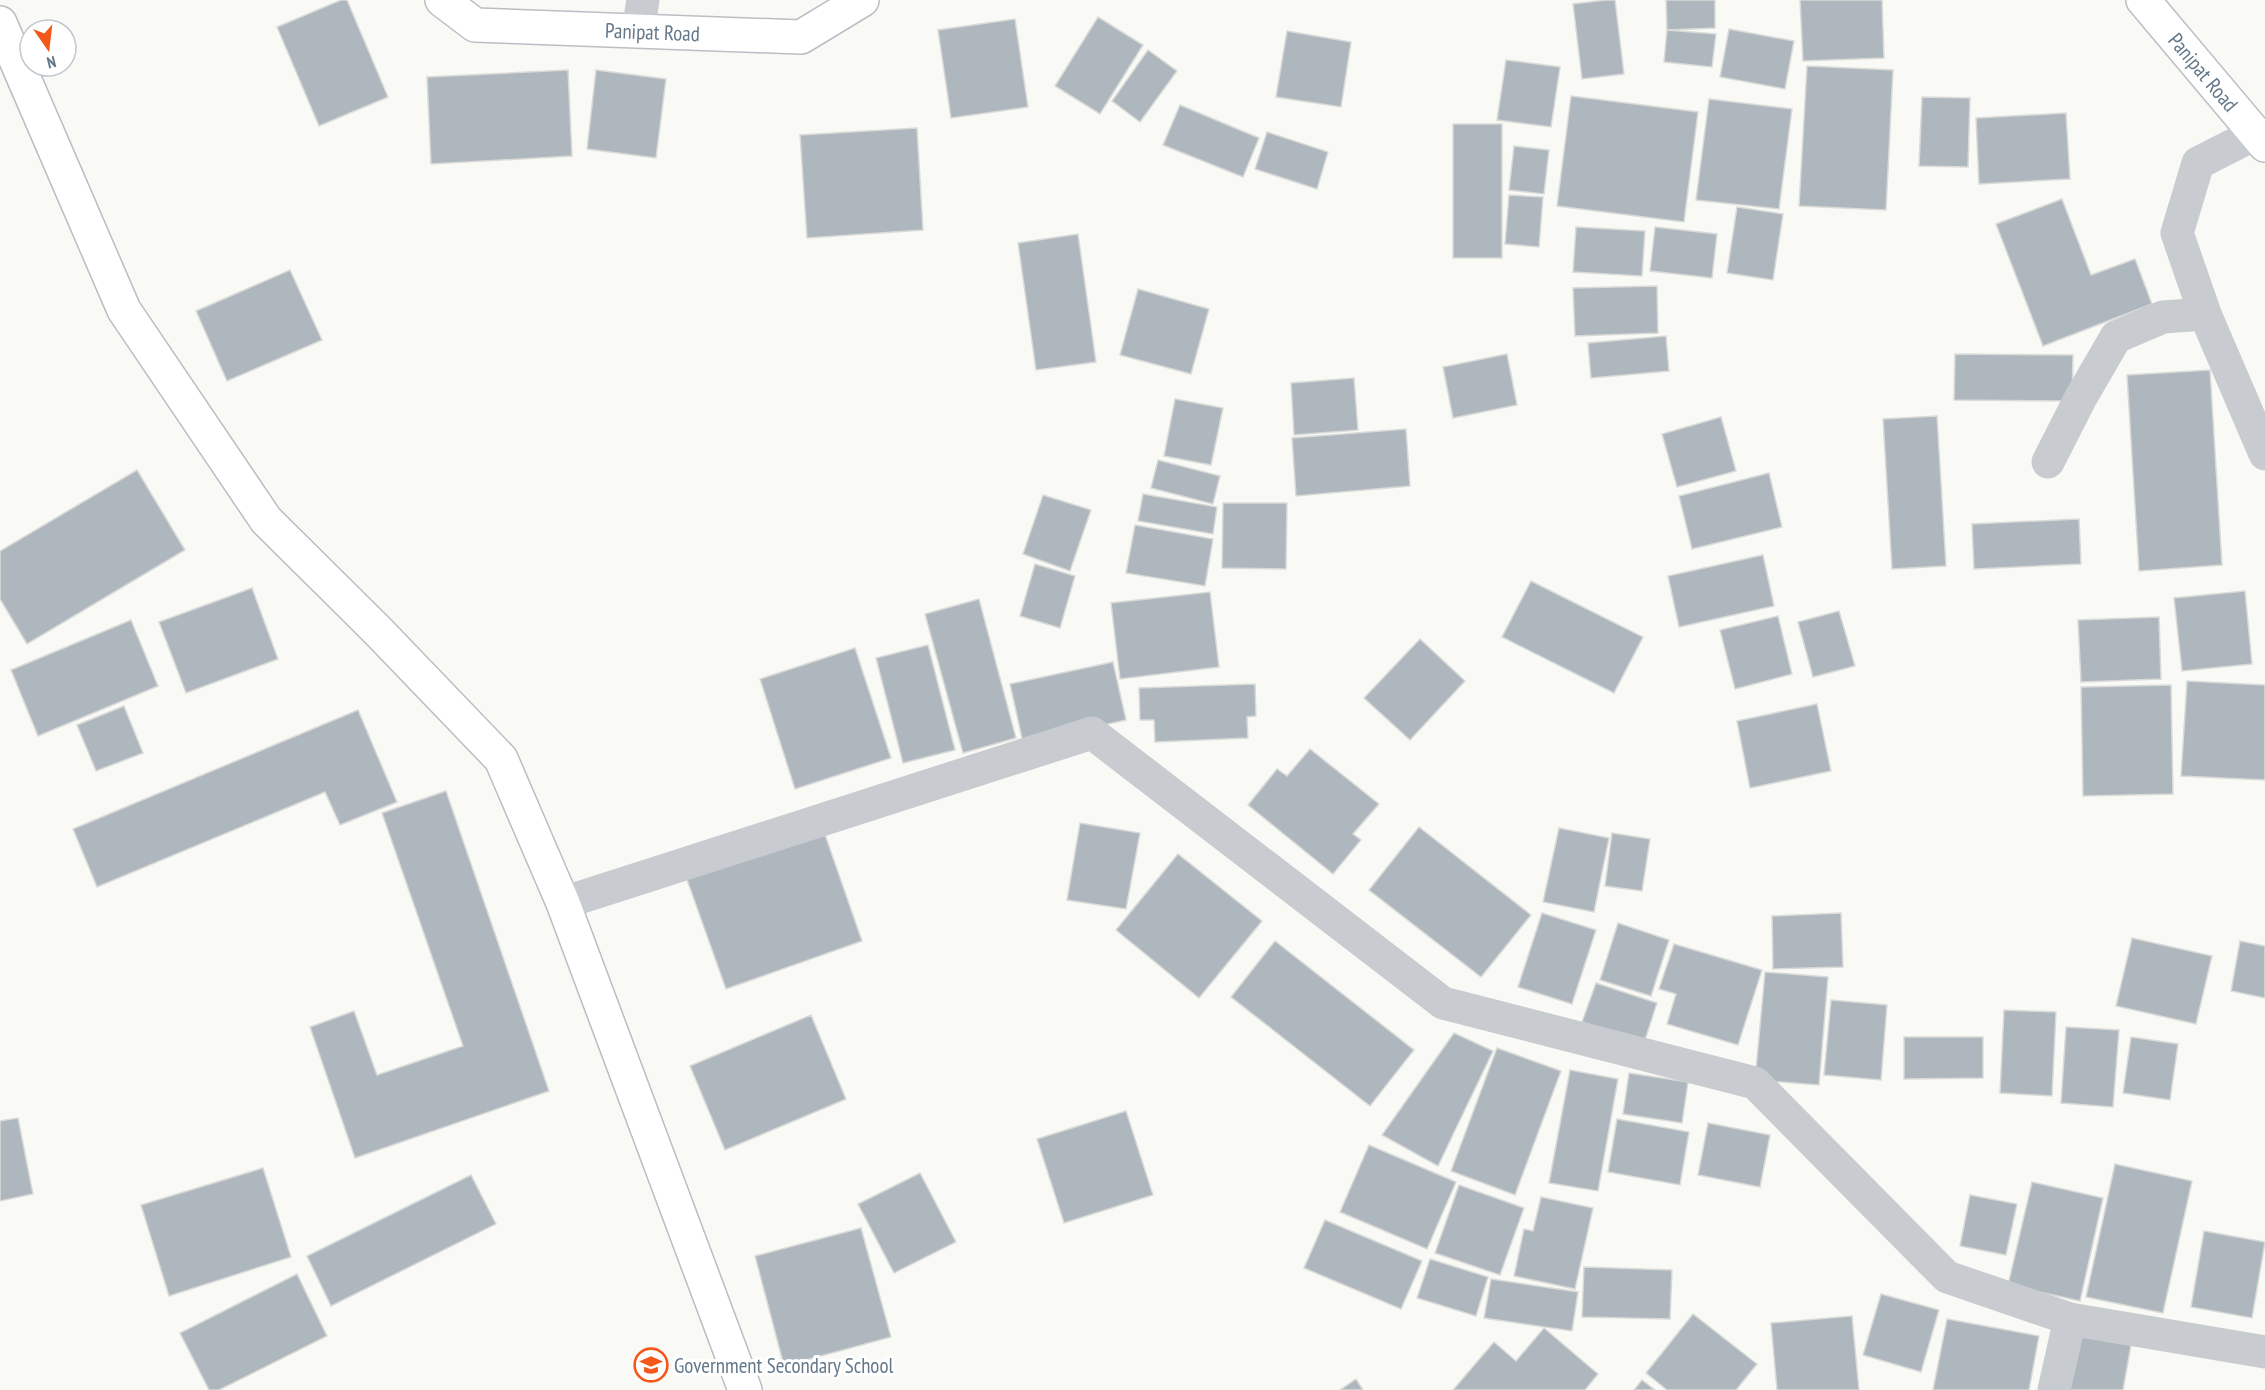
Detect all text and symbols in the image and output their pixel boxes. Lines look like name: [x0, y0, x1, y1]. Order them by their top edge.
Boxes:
street label: Panipat Road: [605, 16, 700, 47]
north arrow: [18, 18, 78, 78]
street label: Panipat Road: [2163, 27, 2244, 117]
text: N: [45, 52, 58, 73]
school or university icon: Government Secondary School: [633, 1347, 669, 1383]
place label: Government Secondary School: [674, 1352, 894, 1379]

